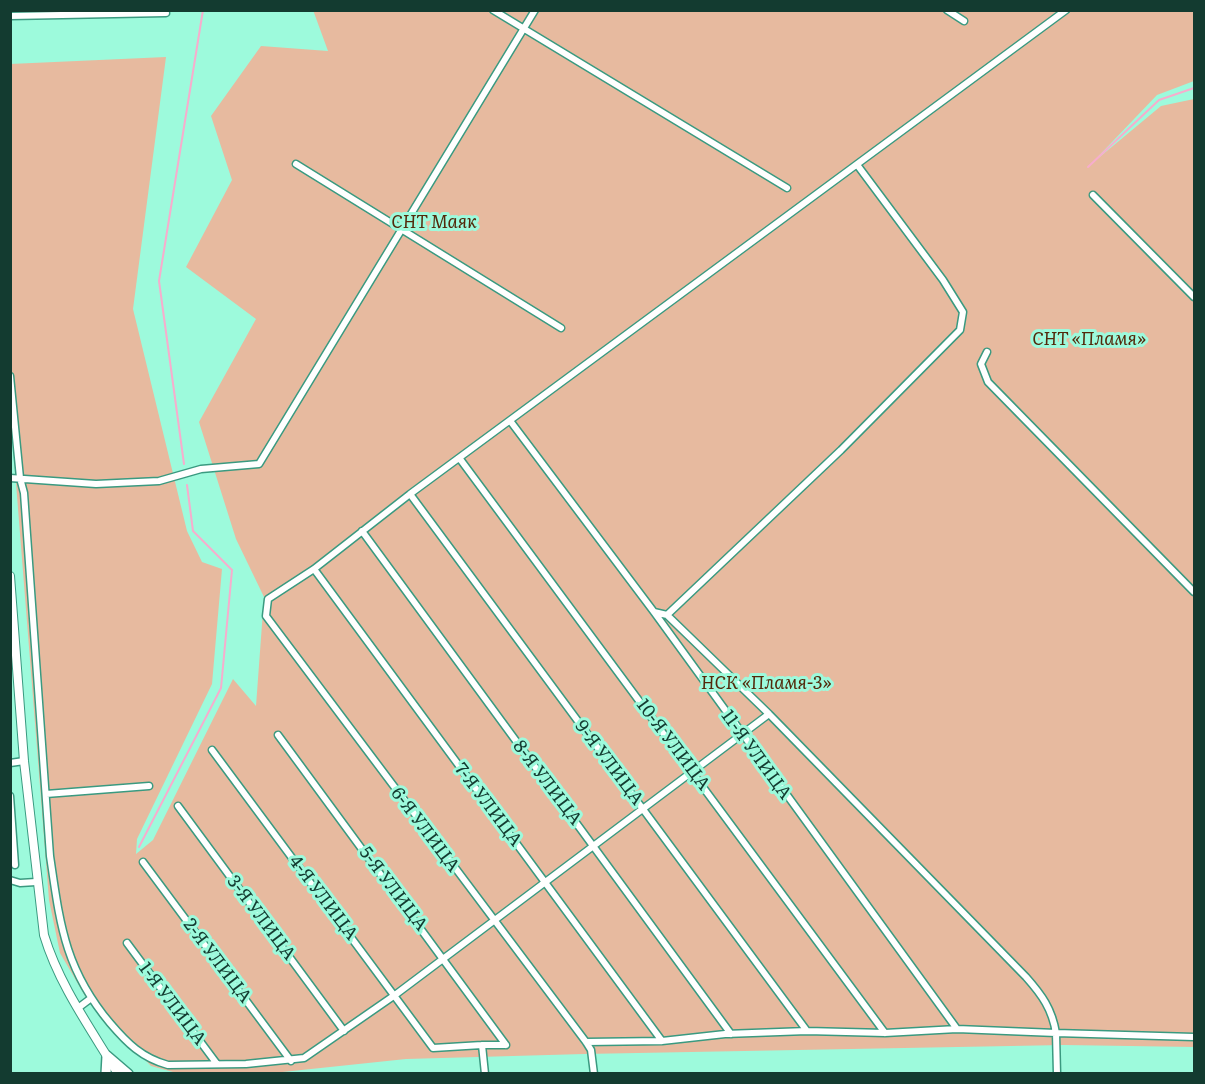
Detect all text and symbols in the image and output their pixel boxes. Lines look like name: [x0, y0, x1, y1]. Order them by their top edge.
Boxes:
park label: СНТ Маяк: [391, 212, 477, 234]
park label: СНТ «Пламя»: [1032, 329, 1146, 351]
park label: НСК «Пламя-3»: [701, 673, 831, 695]
street label: 10-Я УЛИЦА: [632, 695, 714, 795]
street label: 11-Я УЛИЦА: [716, 706, 796, 804]
street label: 9-Я УЛИЦА: [570, 716, 648, 810]
street label: 8-Я УЛИЦА: [508, 736, 586, 830]
street label: 7-Я УЛИЦА: [450, 759, 526, 851]
street label: 6-Я УЛИЦА: [386, 783, 464, 877]
street label: 5-Я УЛИЦА: [354, 843, 432, 935]
street label: 4-Я УЛИЦА: [284, 851, 362, 945]
street label: 3-Я УЛИЦА: [222, 871, 300, 965]
street label: 2-Я УЛИЦА: [178, 915, 256, 1007]
street label: 1-Я УЛИЦА: [134, 958, 210, 1050]

